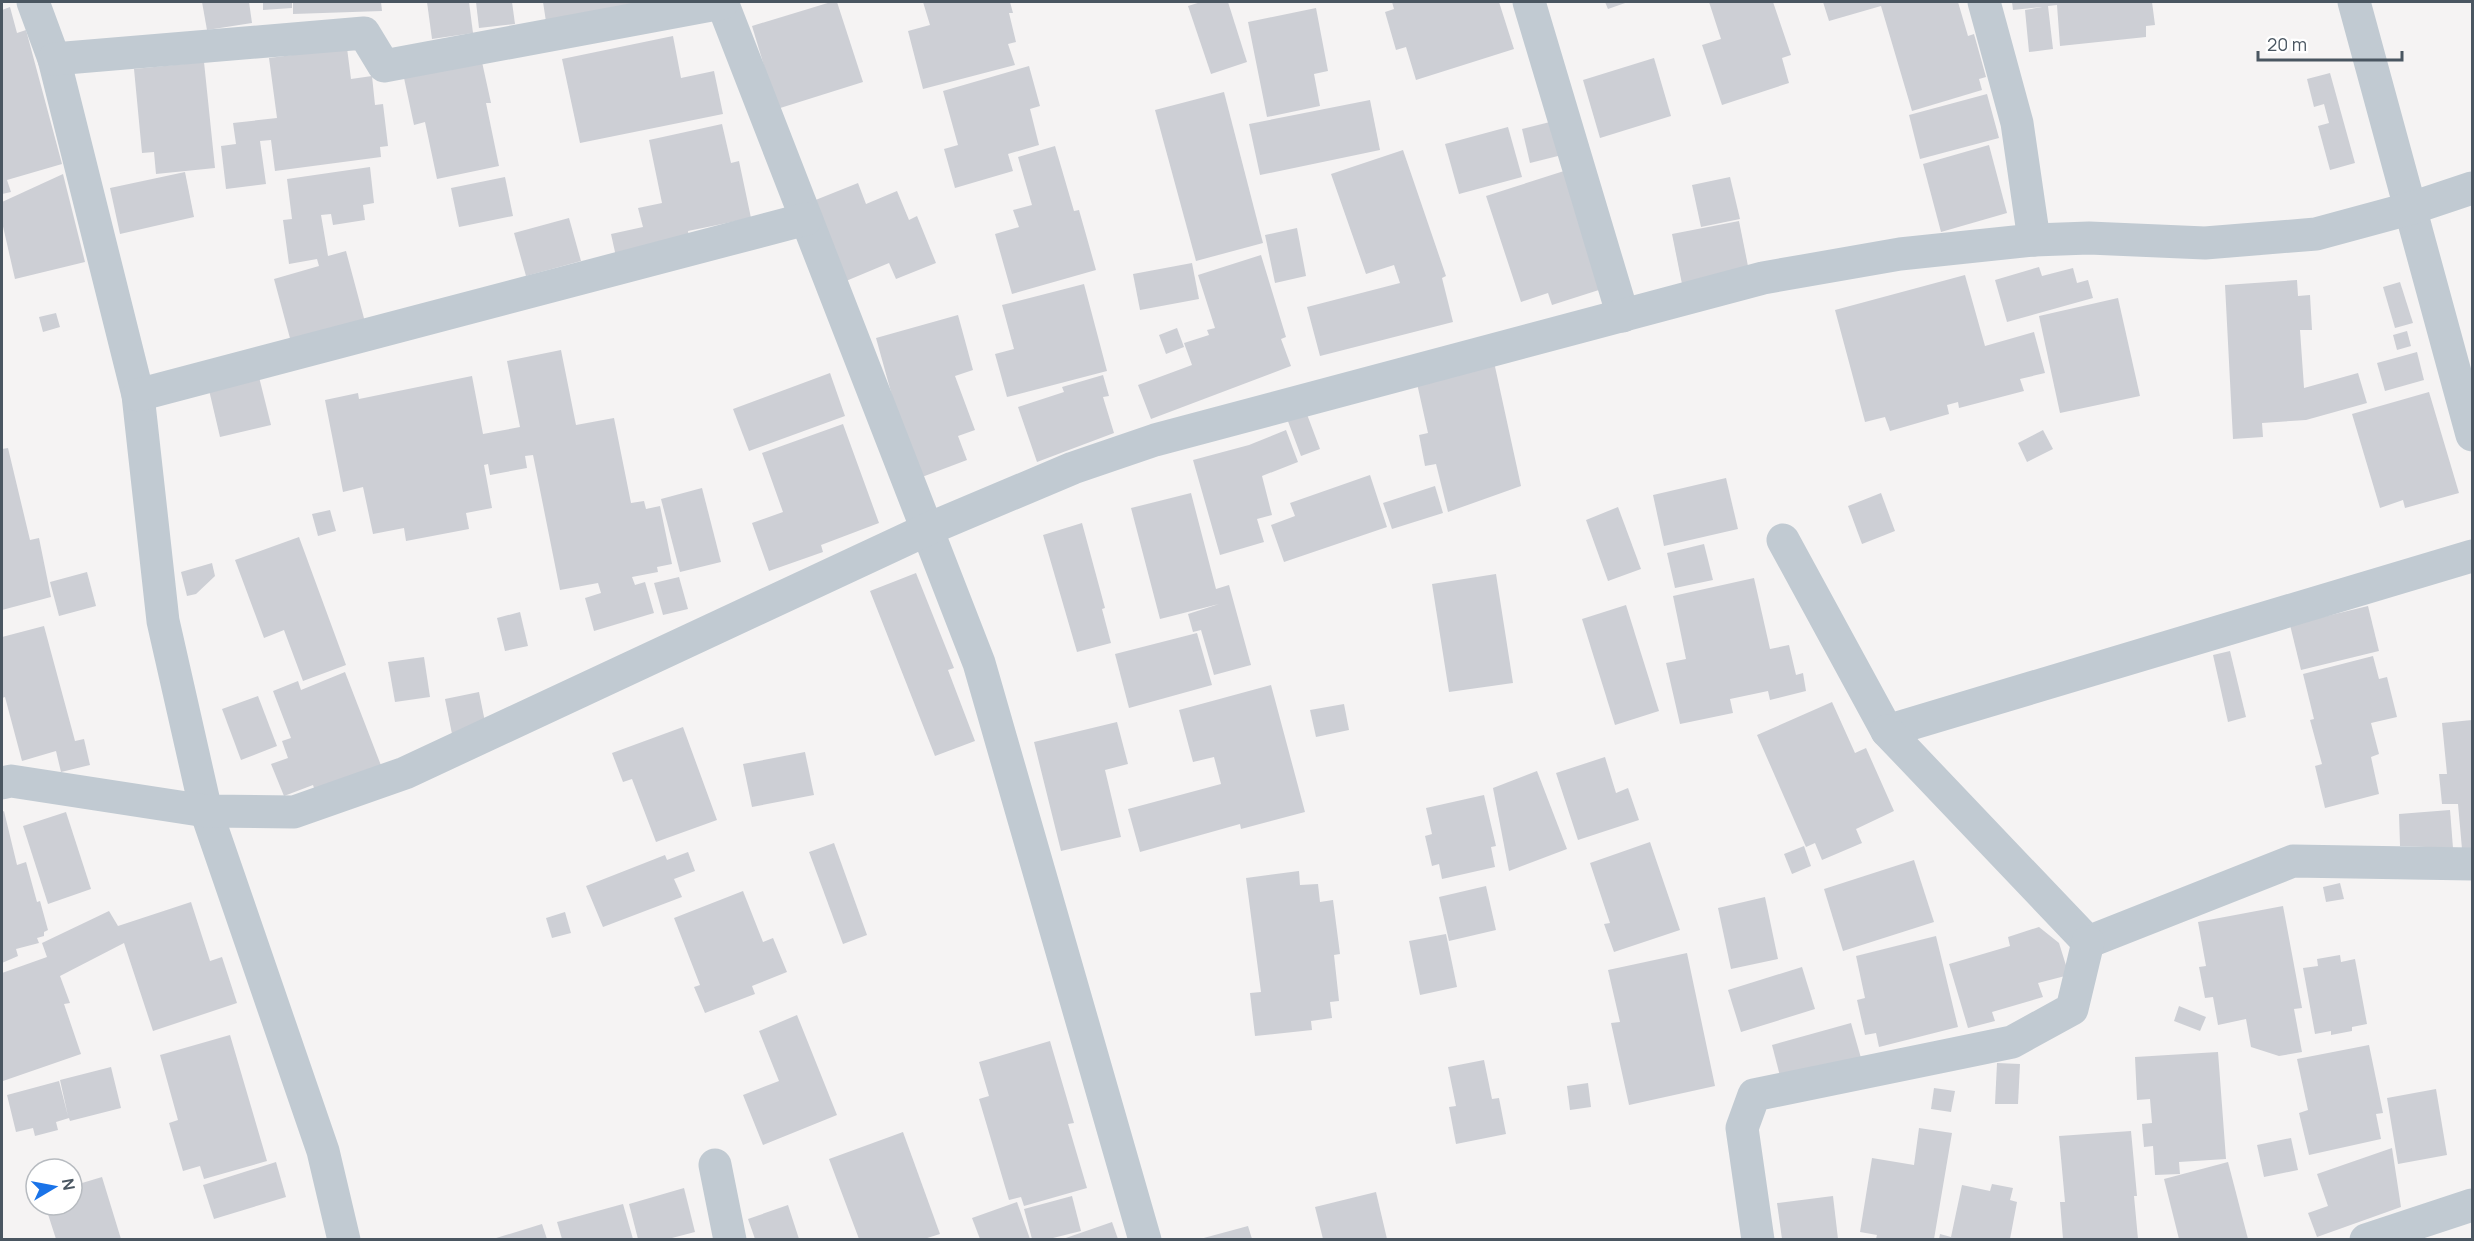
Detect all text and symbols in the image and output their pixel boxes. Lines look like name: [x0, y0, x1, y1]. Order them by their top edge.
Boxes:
scale bar: [2258, 24, 2402, 62]
text: 20 m: [2267, 32, 2307, 56]
north arrow: [24, 1157, 84, 1217]
text: N: [57, 1177, 81, 1192]

